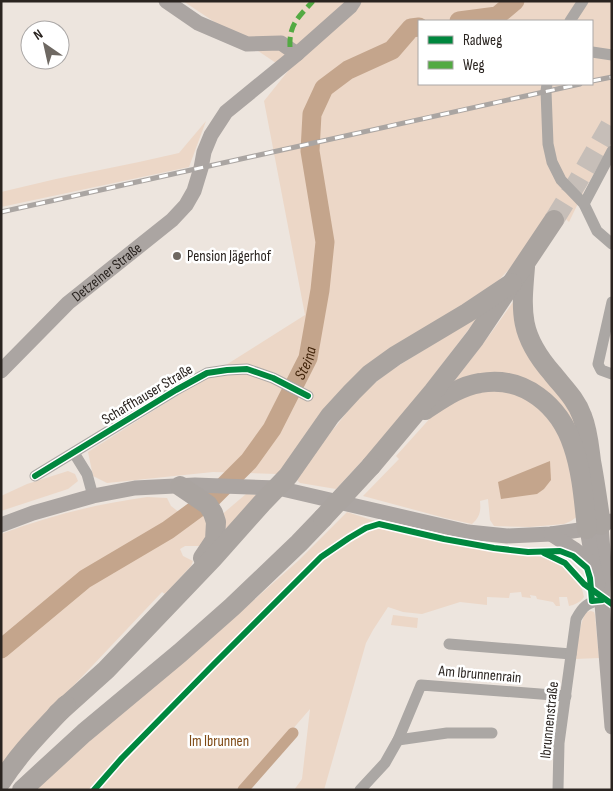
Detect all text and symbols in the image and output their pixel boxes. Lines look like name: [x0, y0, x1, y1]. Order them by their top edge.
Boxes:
north arrow: [20, 20, 70, 70]
legend: [418, 20, 593, 85]
text: N: [30, 25, 46, 44]
text: Radweg: [463, 31, 502, 50]
text: Weg: [463, 56, 485, 75]
street label: Detzelner Straße: [68, 239, 146, 306]
place label: Pension Jägerhof: [187, 247, 272, 266]
marker: Pension Jägerhof: [171, 250, 183, 262]
water label: Steina: [291, 345, 321, 383]
street label: Schaffhauser Straße: [98, 360, 196, 429]
street label: Am Ibrunnenrain: [437, 661, 522, 688]
street label: Ibrunnenstraße: [536, 681, 563, 759]
park label: Im Ibrunnen: [189, 732, 249, 751]

